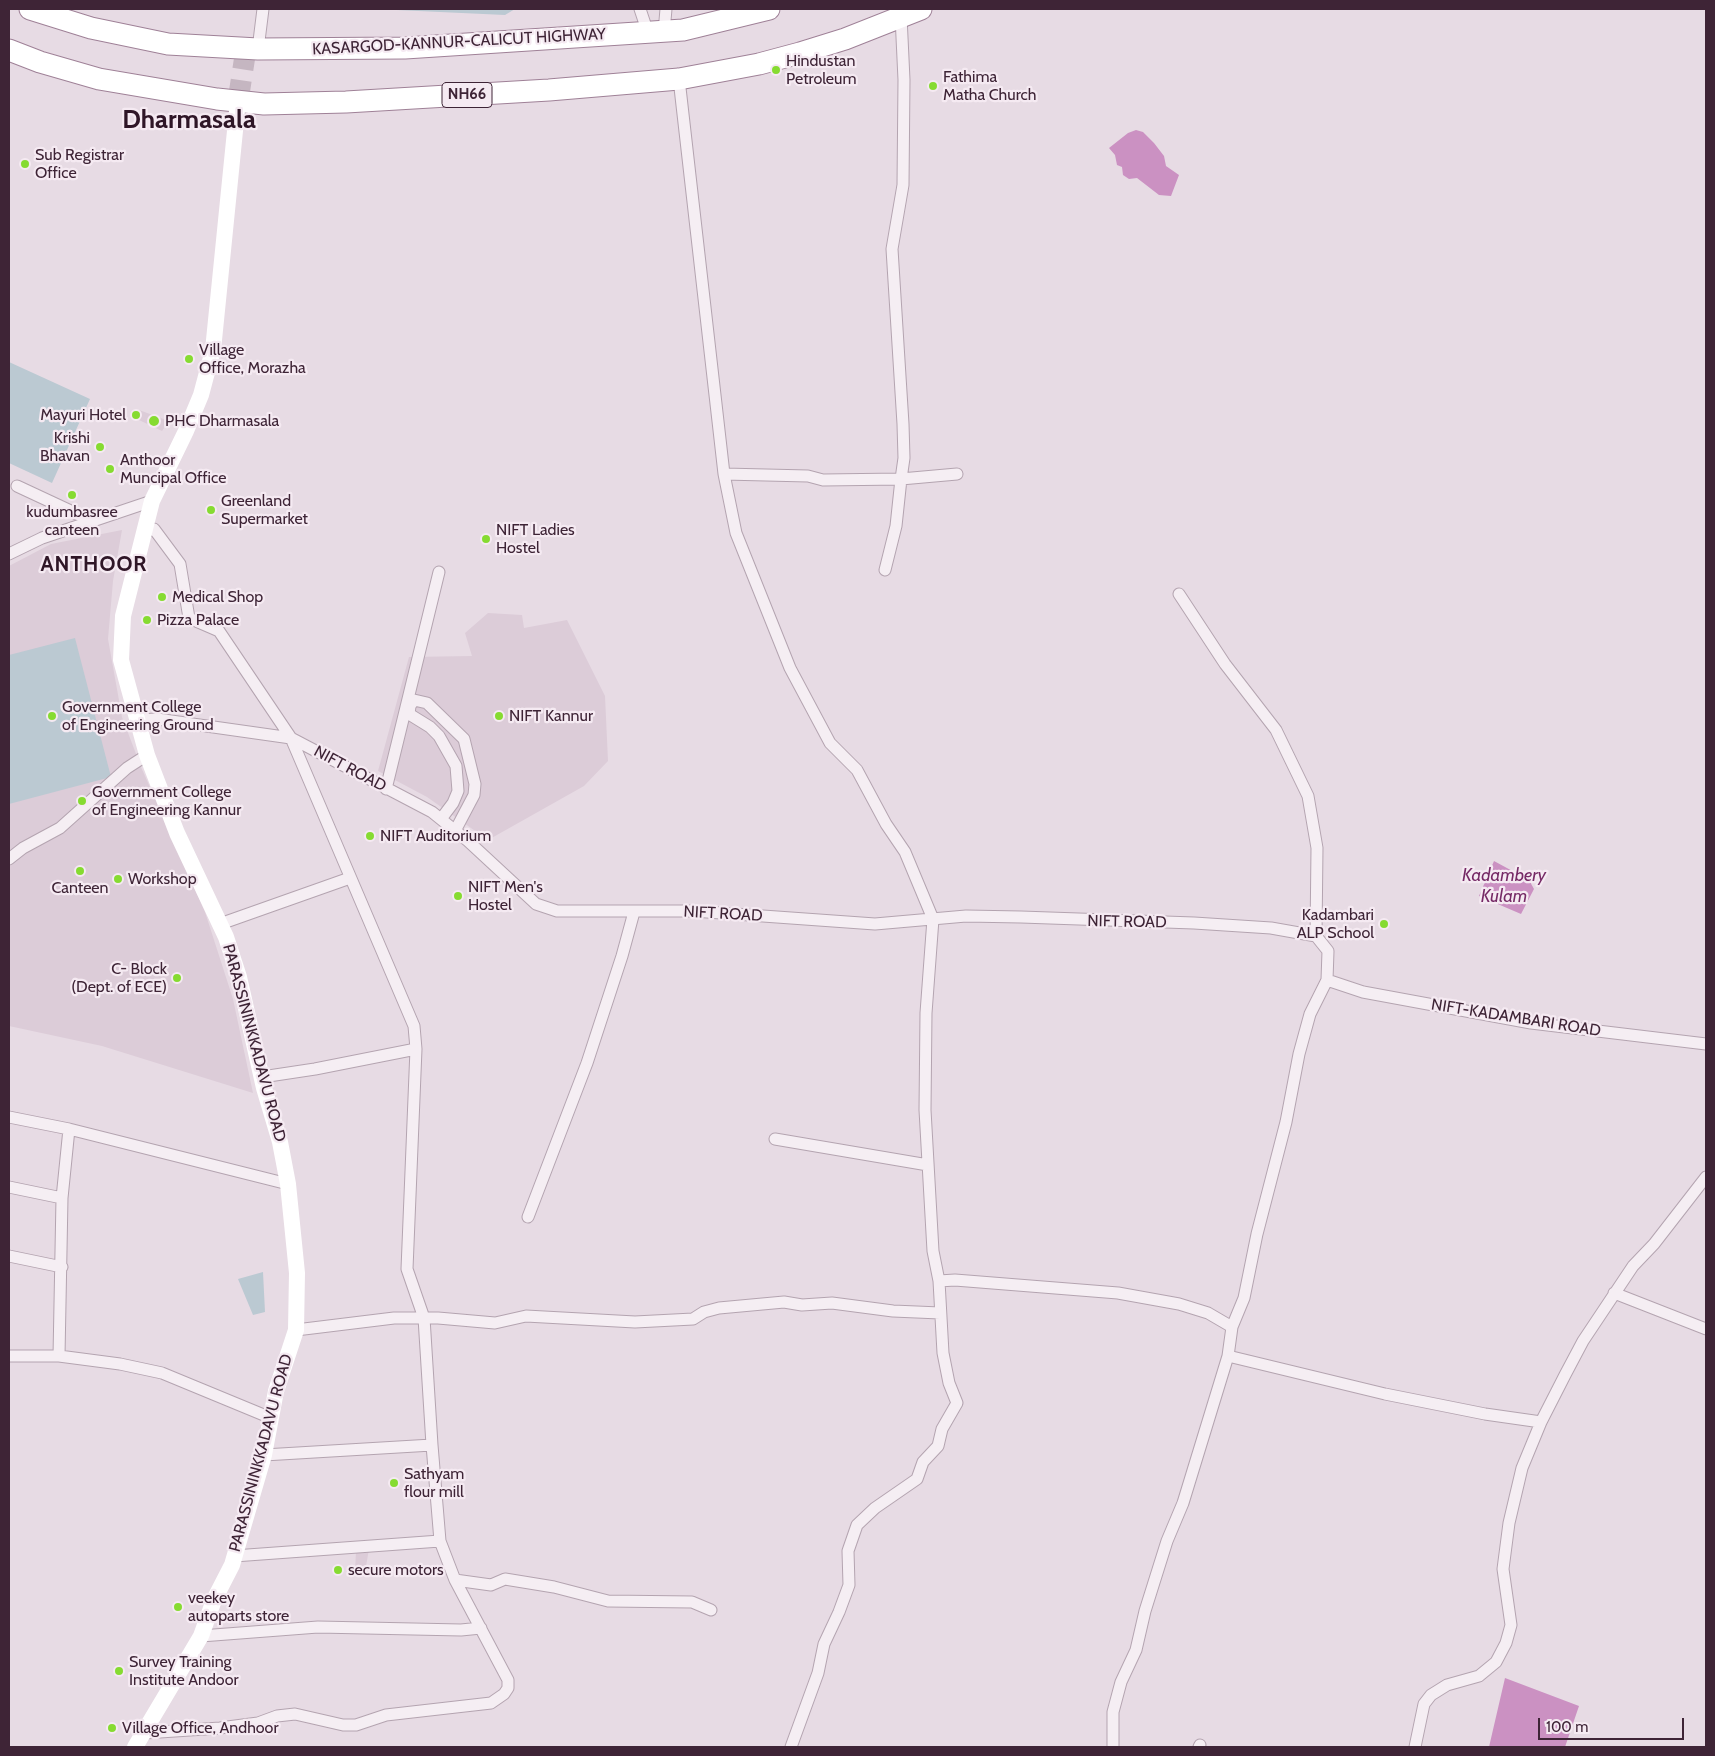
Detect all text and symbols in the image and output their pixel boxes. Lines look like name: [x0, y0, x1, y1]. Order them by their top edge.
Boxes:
street label: KASARGOD-KANNUR-CALICUT HIGHWAY: [312, 25, 606, 59]
place label: Hindustan Petroleum: [786, 51, 856, 89]
marker: Hindustan Petroleum: [770, 64, 782, 76]
place label: Fathima Matha Church: [943, 67, 1036, 105]
marker: Fathima Matha Church: [927, 80, 939, 92]
road number: NH66: [442, 82, 492, 108]
district label: Dharmasala: [122, 104, 256, 136]
place label: Sub Registrar Office: [35, 145, 124, 183]
marker: Sub Registrar Office: [19, 158, 31, 170]
place label: Village Office, Morazha: [199, 340, 306, 378]
marker: Village Office, Morazha: [183, 353, 195, 365]
place label: Mayuri Hotel: [40, 405, 126, 425]
marker: Mayuri Hotel: [130, 409, 142, 421]
place label: PHC Dharmasala: [165, 411, 279, 431]
marker: PHC Dharmasala: [147, 414, 161, 428]
place label: Krishi Bhavan: [40, 428, 90, 466]
marker: Krishi Bhavan: [94, 441, 106, 453]
place label: Anthoor Muncipal Office: [120, 450, 226, 488]
marker: Anthoor Muncipal Office: [104, 463, 116, 475]
marker: kudumbasree canteen: [66, 489, 78, 501]
place label: Greenland Supermarket: [221, 491, 308, 529]
place label: kudumbasree canteen: [26, 502, 118, 540]
marker: Greenland Supermarket: [205, 504, 217, 516]
place label: NIFT Ladies Hostel: [496, 520, 575, 558]
marker: NIFT Ladies Hostel: [480, 533, 492, 545]
district label: ANTHOOR: [40, 552, 148, 578]
place label: Medical Shop: [172, 587, 263, 607]
marker: Medical Shop: [156, 591, 168, 603]
place label: Pizza Palace: [157, 610, 239, 630]
marker: Pizza Palace: [141, 614, 153, 626]
place label: Government College of Engineering Ground: [62, 697, 214, 735]
place label: NIFT Kannur: [509, 706, 593, 726]
marker: Government College of Engineering Ground: [46, 710, 58, 722]
marker: NIFT Kannur: [493, 710, 505, 722]
street label: NIFT ROAD: [311, 742, 389, 796]
place label: Government College of Engineering Kannur: [92, 782, 241, 820]
marker: Government College of Engineering Kannur: [76, 795, 88, 807]
place label: NIFT Auditorium: [380, 826, 491, 846]
marker: NIFT Auditorium: [364, 830, 376, 842]
marker: Canteen: [74, 865, 86, 877]
water label: Kadambery Kulam: [1462, 865, 1546, 908]
place label: Workshop: [128, 869, 197, 889]
marker: Workshop: [112, 873, 124, 885]
place label: NIFT Men's Hostel: [468, 877, 543, 915]
place label: Canteen: [51, 878, 109, 898]
marker: NIFT Men's Hostel: [452, 890, 464, 902]
street label: NIFT ROAD: [683, 902, 763, 926]
place label: Kadambari ALP School: [1297, 905, 1374, 943]
street label: NIFT ROAD: [1087, 912, 1167, 932]
marker: Kadambari ALP School: [1378, 918, 1390, 930]
street label: PARASSININKKADAVU ROAD: [218, 942, 290, 1144]
place label: C- Block (Dept. of ECE): [71, 959, 167, 997]
marker: C- Block (Dept. of ECE): [171, 972, 183, 984]
street label: NIFT-KADAMBARI ROAD: [1430, 995, 1602, 1041]
street label: PARASSININKKADAVU ROAD: [225, 1352, 297, 1554]
place label: Sathyam flour mill: [404, 1464, 464, 1502]
marker: Sathyam flour mill: [388, 1477, 400, 1489]
place label: secure motors: [348, 1560, 444, 1580]
marker: secure motors: [332, 1564, 344, 1576]
place label: veekey autoparts store: [188, 1588, 289, 1626]
marker: veekey autoparts store: [172, 1601, 184, 1613]
place label: Survey Training Institute Andoor: [129, 1652, 239, 1690]
marker: Survey Training Institute Andoor: [113, 1665, 125, 1677]
scale bar: [1540, 1708, 1686, 1740]
place label: Village Office, Andhoor: [122, 1718, 278, 1738]
text: 100 m: [1546, 1718, 1588, 1736]
marker: Village Office, Andhoor: [106, 1722, 118, 1734]

